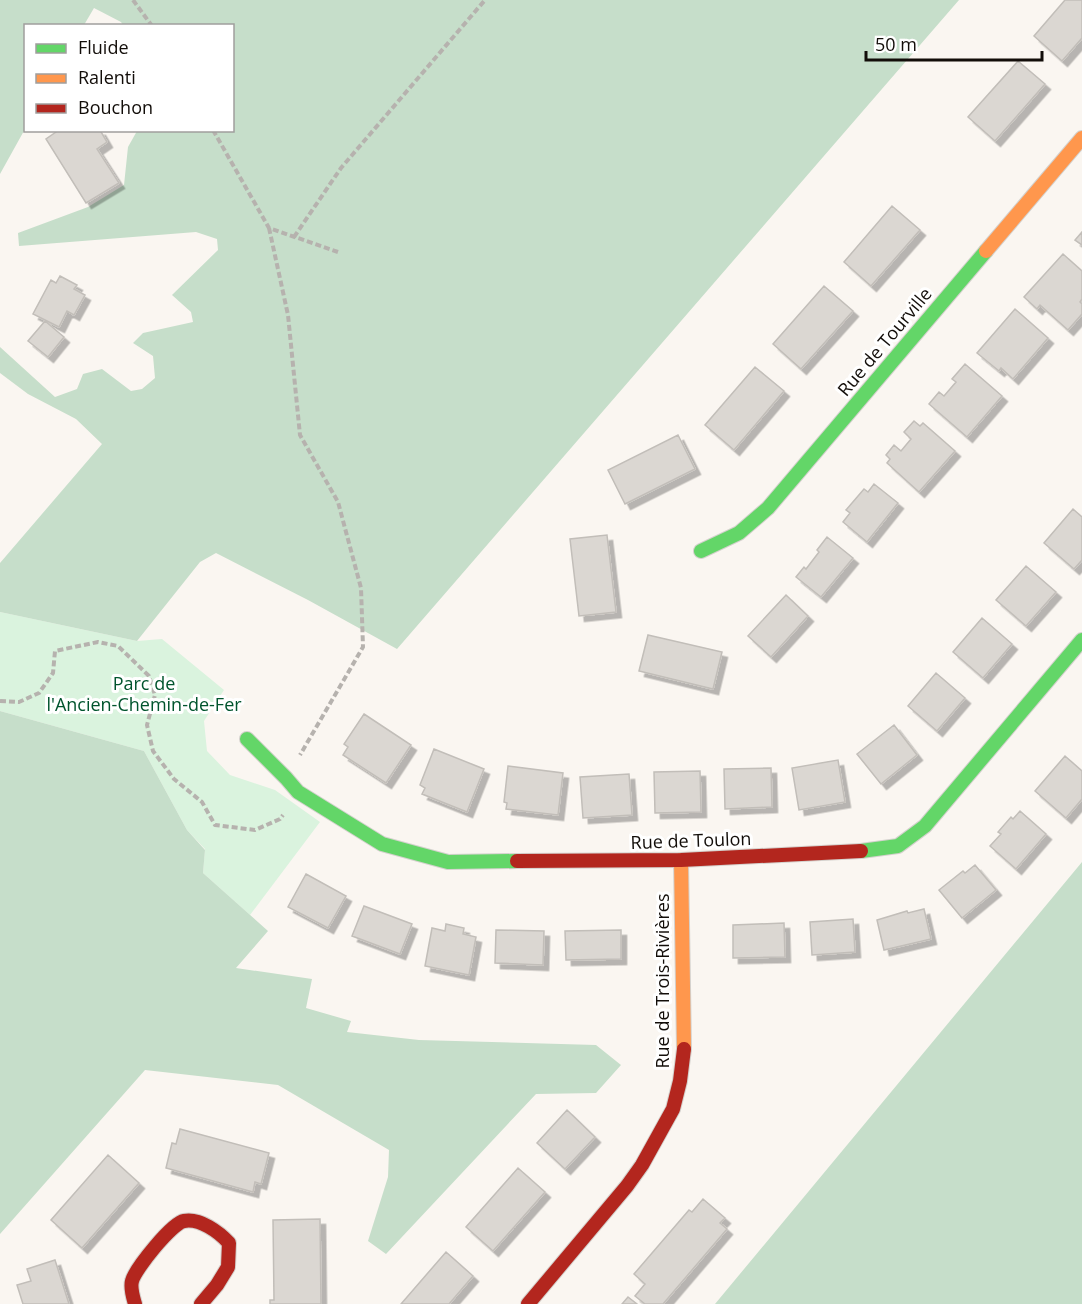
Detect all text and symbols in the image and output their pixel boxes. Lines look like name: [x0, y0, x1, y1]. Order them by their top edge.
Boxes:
legend: [24, 24, 234, 132]
scale bar: [866, 24, 1042, 62]
text: 50 m: [875, 32, 917, 56]
text: Fluide: [78, 35, 129, 59]
text: Ralenti: [78, 65, 136, 89]
text: Bouchon: [78, 95, 153, 119]
street label: Rue de Tourville: [832, 282, 937, 401]
park label: Parc de l'Ancien-Chemin-de-Fer: [46, 671, 242, 716]
street label: Rue de Toulon: [630, 826, 752, 854]
street label: Rue de Trois-Rivières: [650, 893, 674, 1069]

